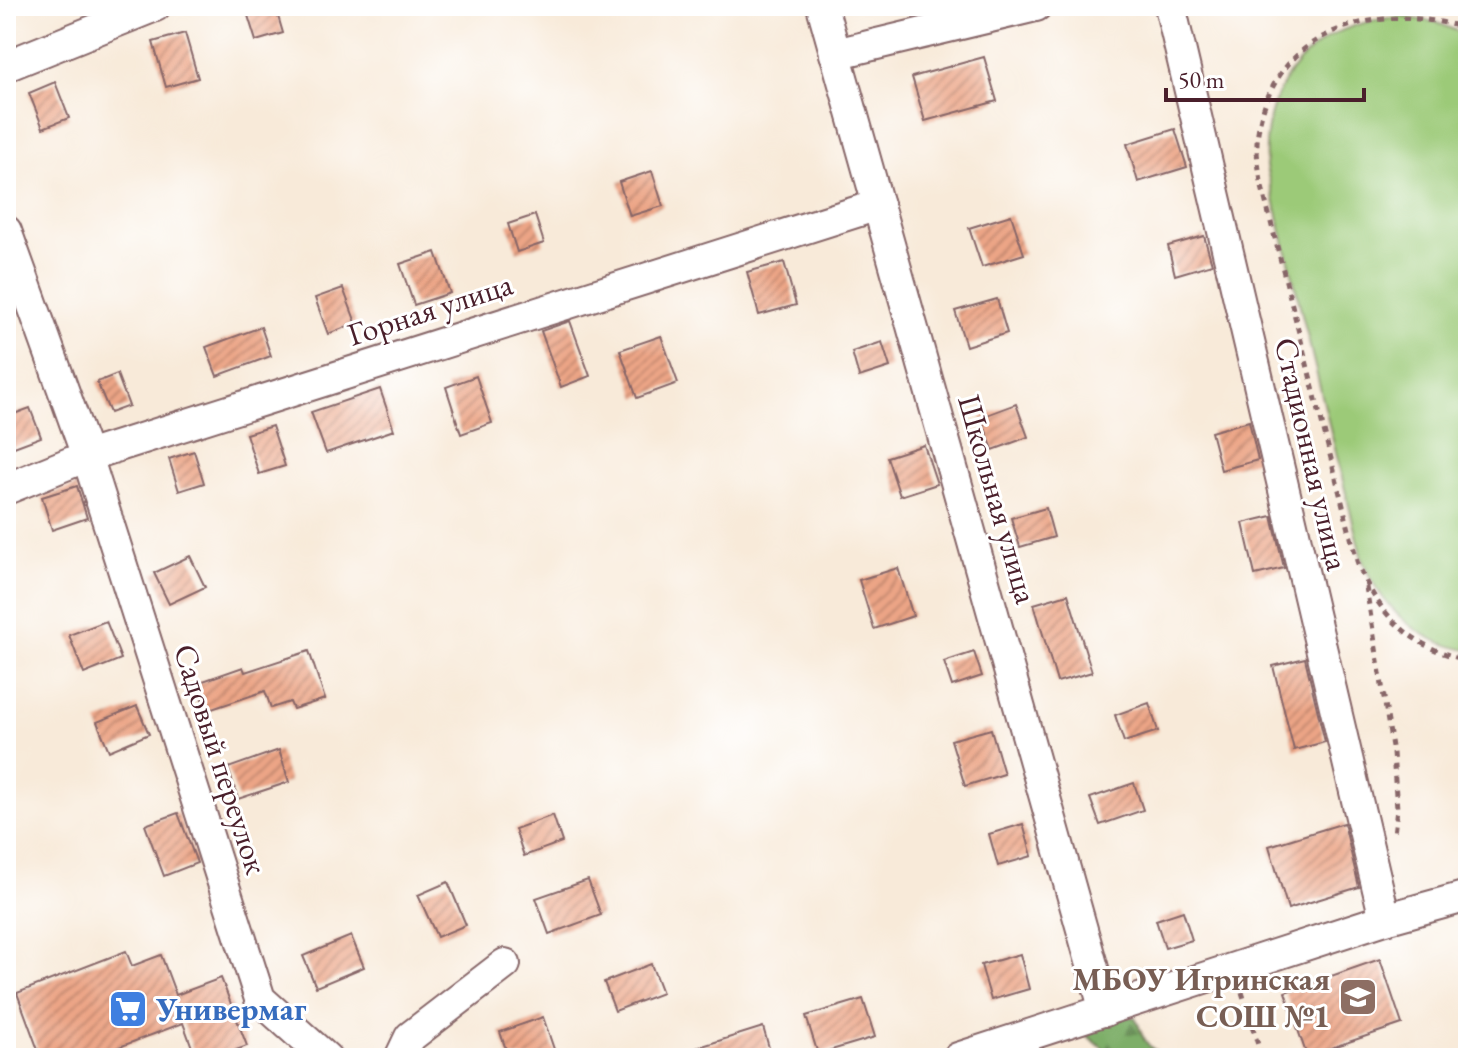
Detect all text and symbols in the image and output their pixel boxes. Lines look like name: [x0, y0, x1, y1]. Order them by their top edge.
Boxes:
scale bar: [1166, 52, 1364, 102]
text: 50 m: [1178, 64, 1225, 95]
street label: Горная улица: [342, 263, 518, 355]
street label: Стадионная улица: [1265, 334, 1359, 575]
street label: Школьная улица: [948, 390, 1048, 609]
street label: Садовый переулок: [164, 639, 278, 879]
place label: МБОУ Игринская СОШ №1: [1072, 958, 1330, 1037]
school or university icon: МБОУ Игринская СОШ №1: [1337, 976, 1379, 1018]
supermarket icon: Универмаг: [107, 988, 149, 1030]
place label: Универмаг: [155, 988, 307, 1030]

